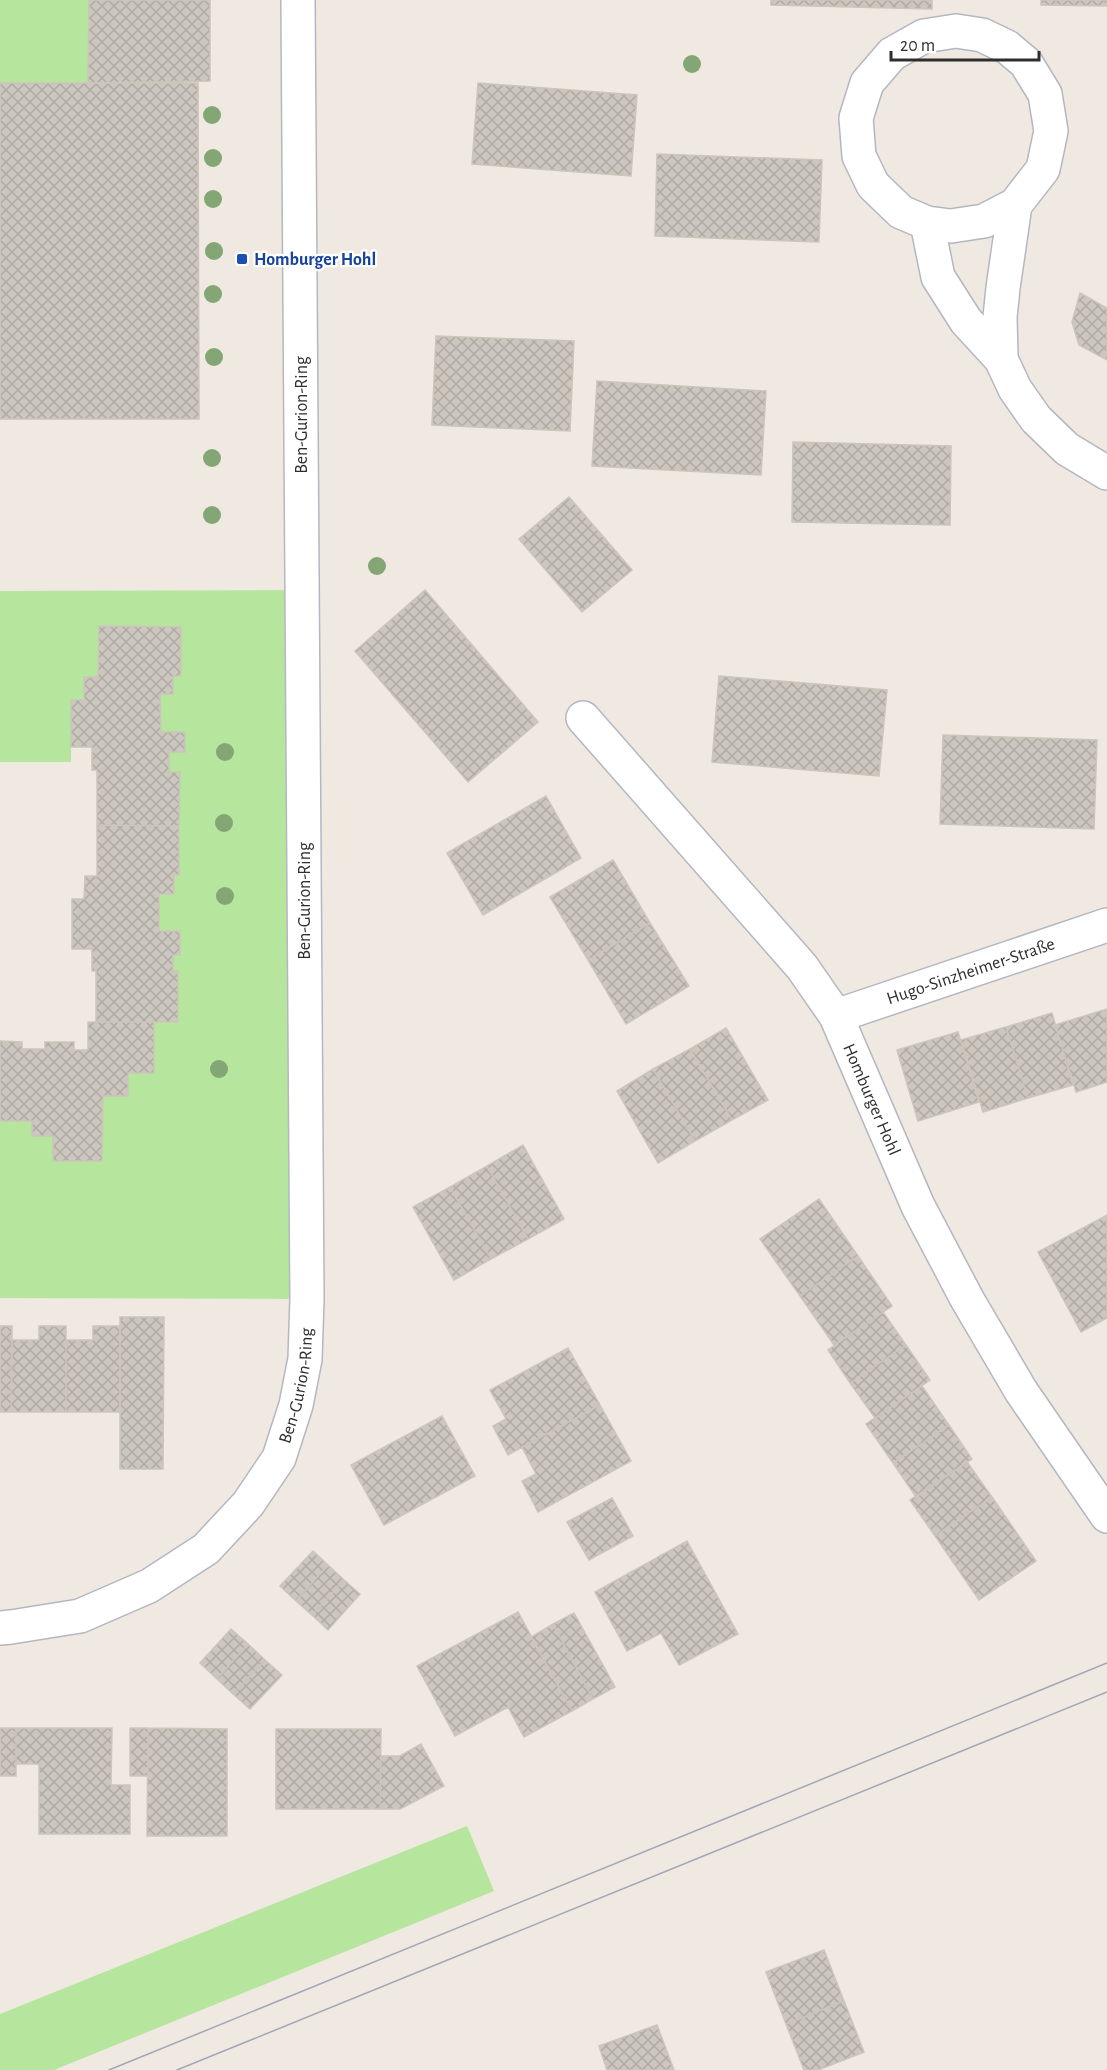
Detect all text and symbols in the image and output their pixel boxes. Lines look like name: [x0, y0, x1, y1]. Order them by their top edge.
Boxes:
scale bar: [891, 24, 1040, 62]
text: 20 m: [900, 37, 935, 55]
place label: Homburger Hohl: [254, 251, 376, 269]
marker: Homburger Hohl: [235, 252, 249, 266]
street label: Ben-Gurion-Ring: [293, 356, 311, 474]
street label: Ben-Gurion-Ring: [296, 842, 314, 960]
street label: Hugo-Sinzheimer-Straße: [885, 935, 1057, 1008]
street label: Homburger Hohl: [839, 1041, 903, 1158]
street label: Ben-Gurion-Ring: [276, 1327, 316, 1446]

